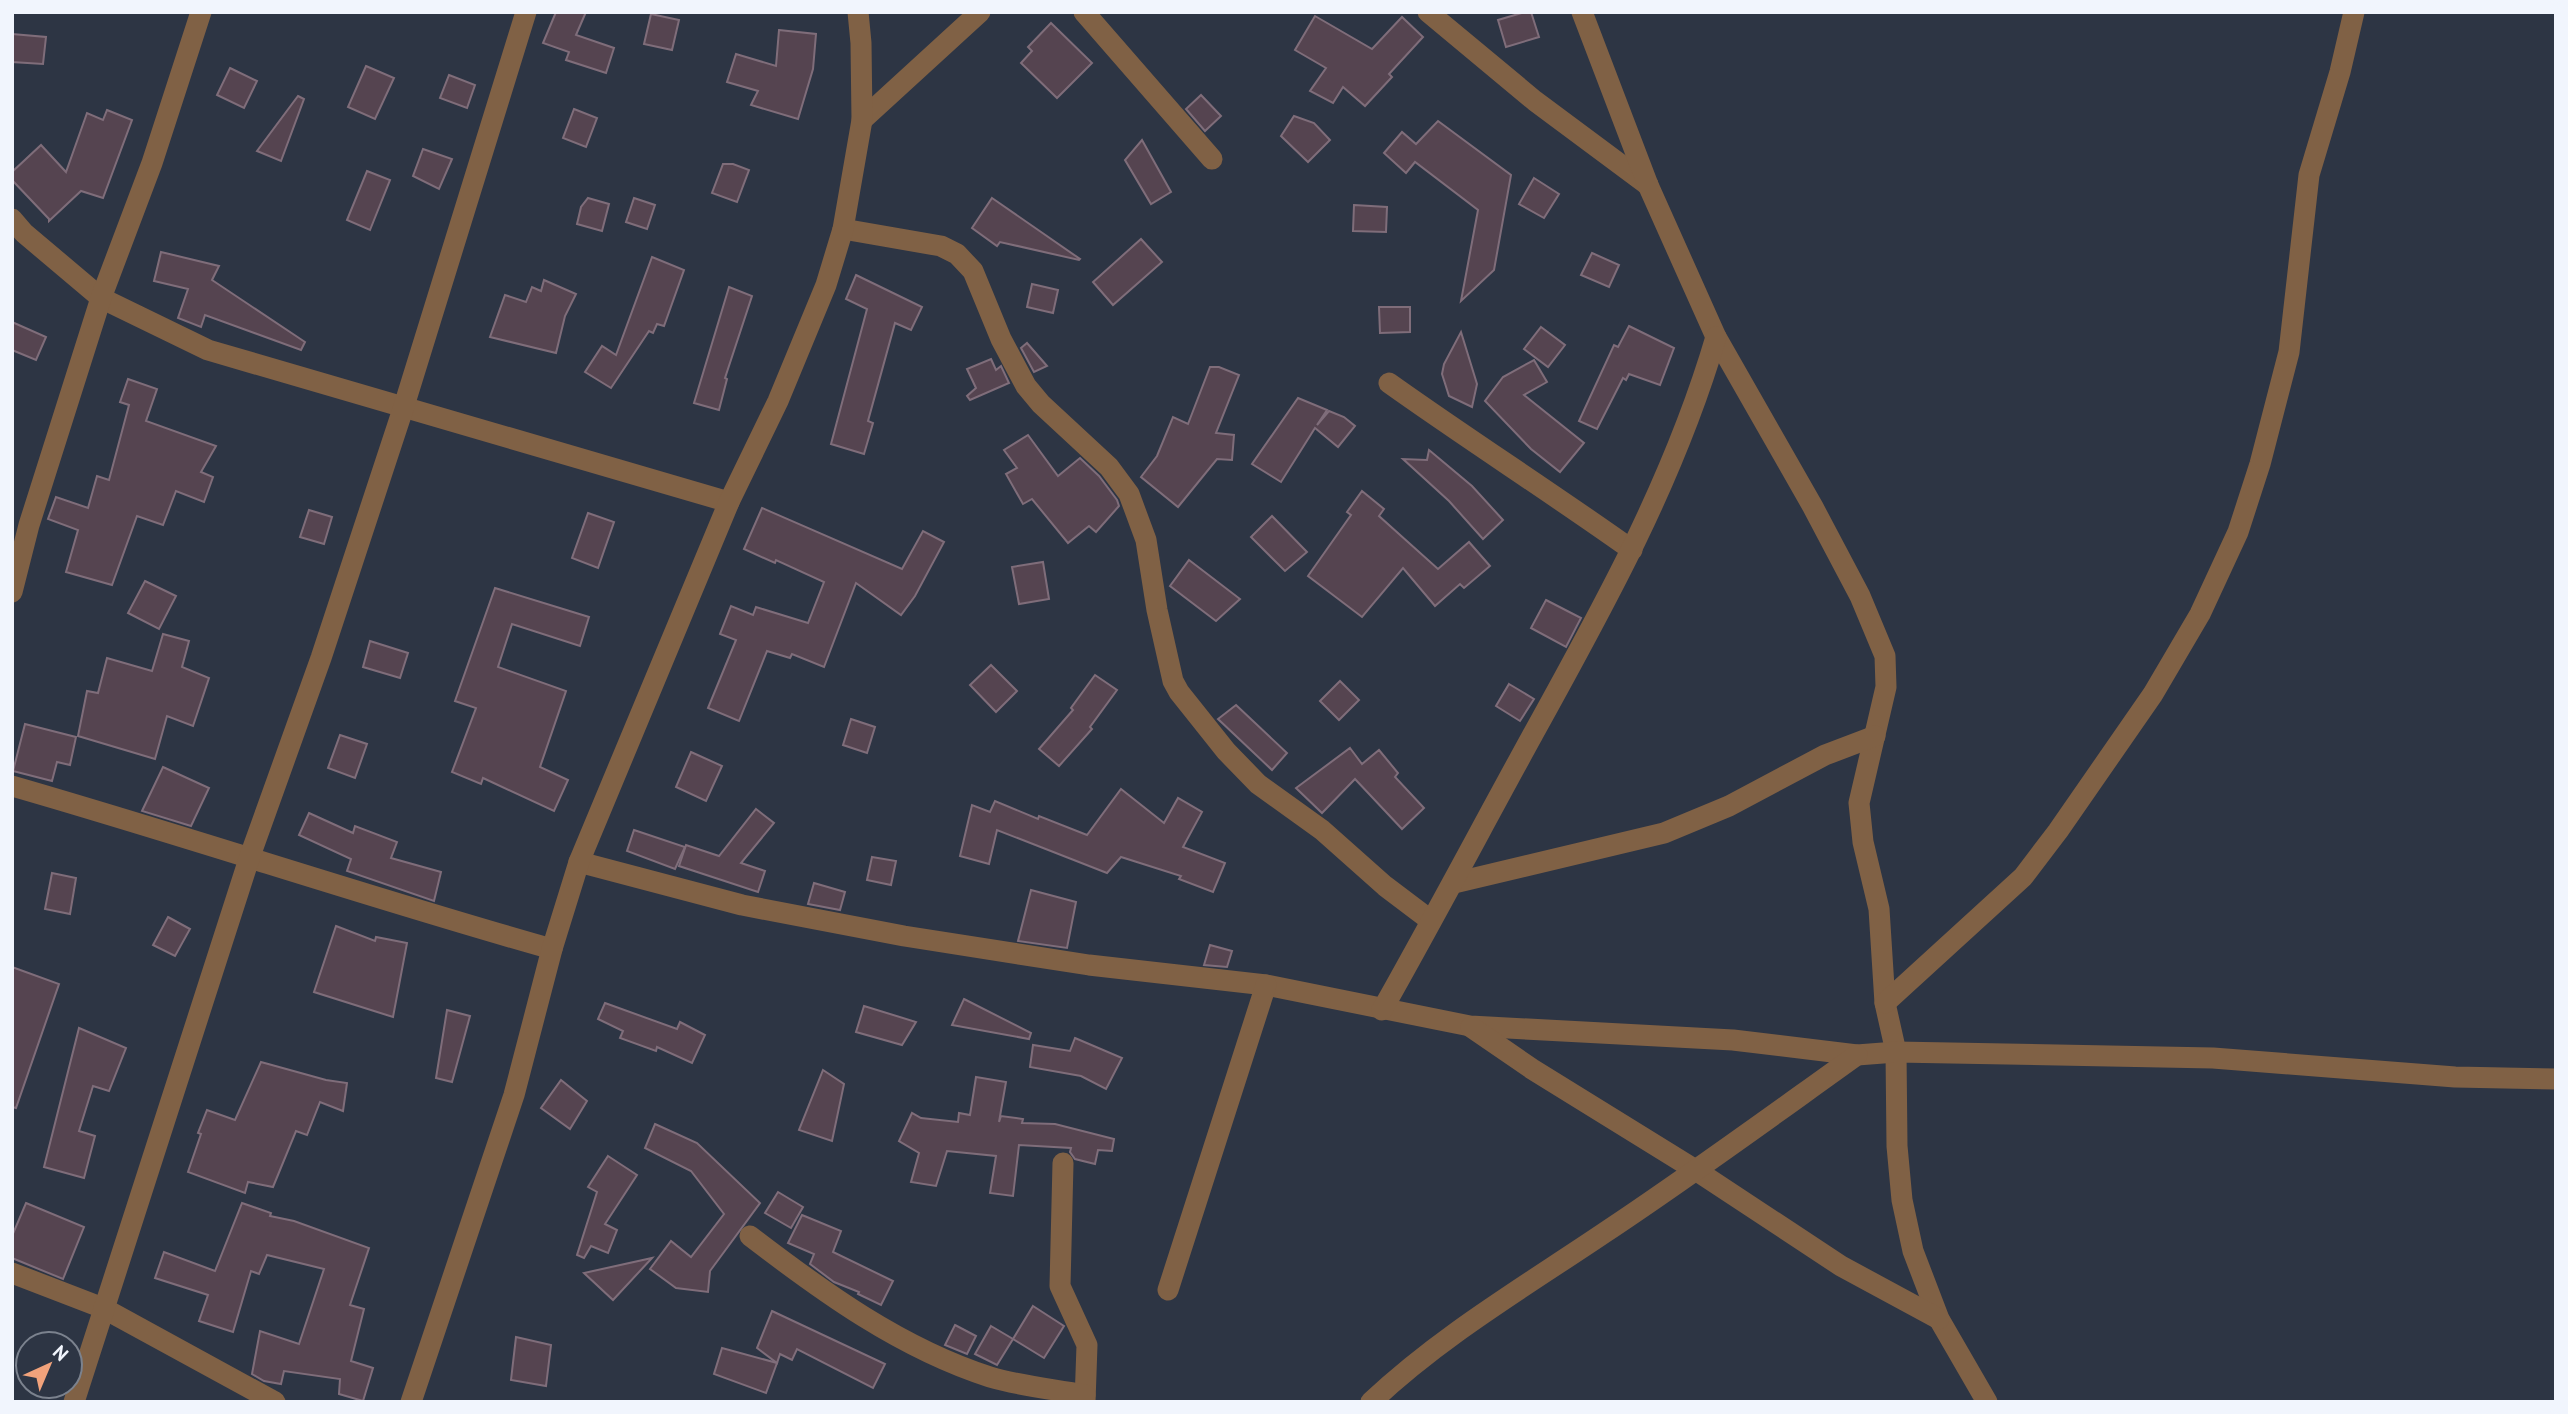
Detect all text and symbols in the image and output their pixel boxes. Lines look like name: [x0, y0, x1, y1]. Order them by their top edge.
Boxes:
north arrow: [14, 1330, 84, 1400]
text: N: [48, 1340, 74, 1366]

